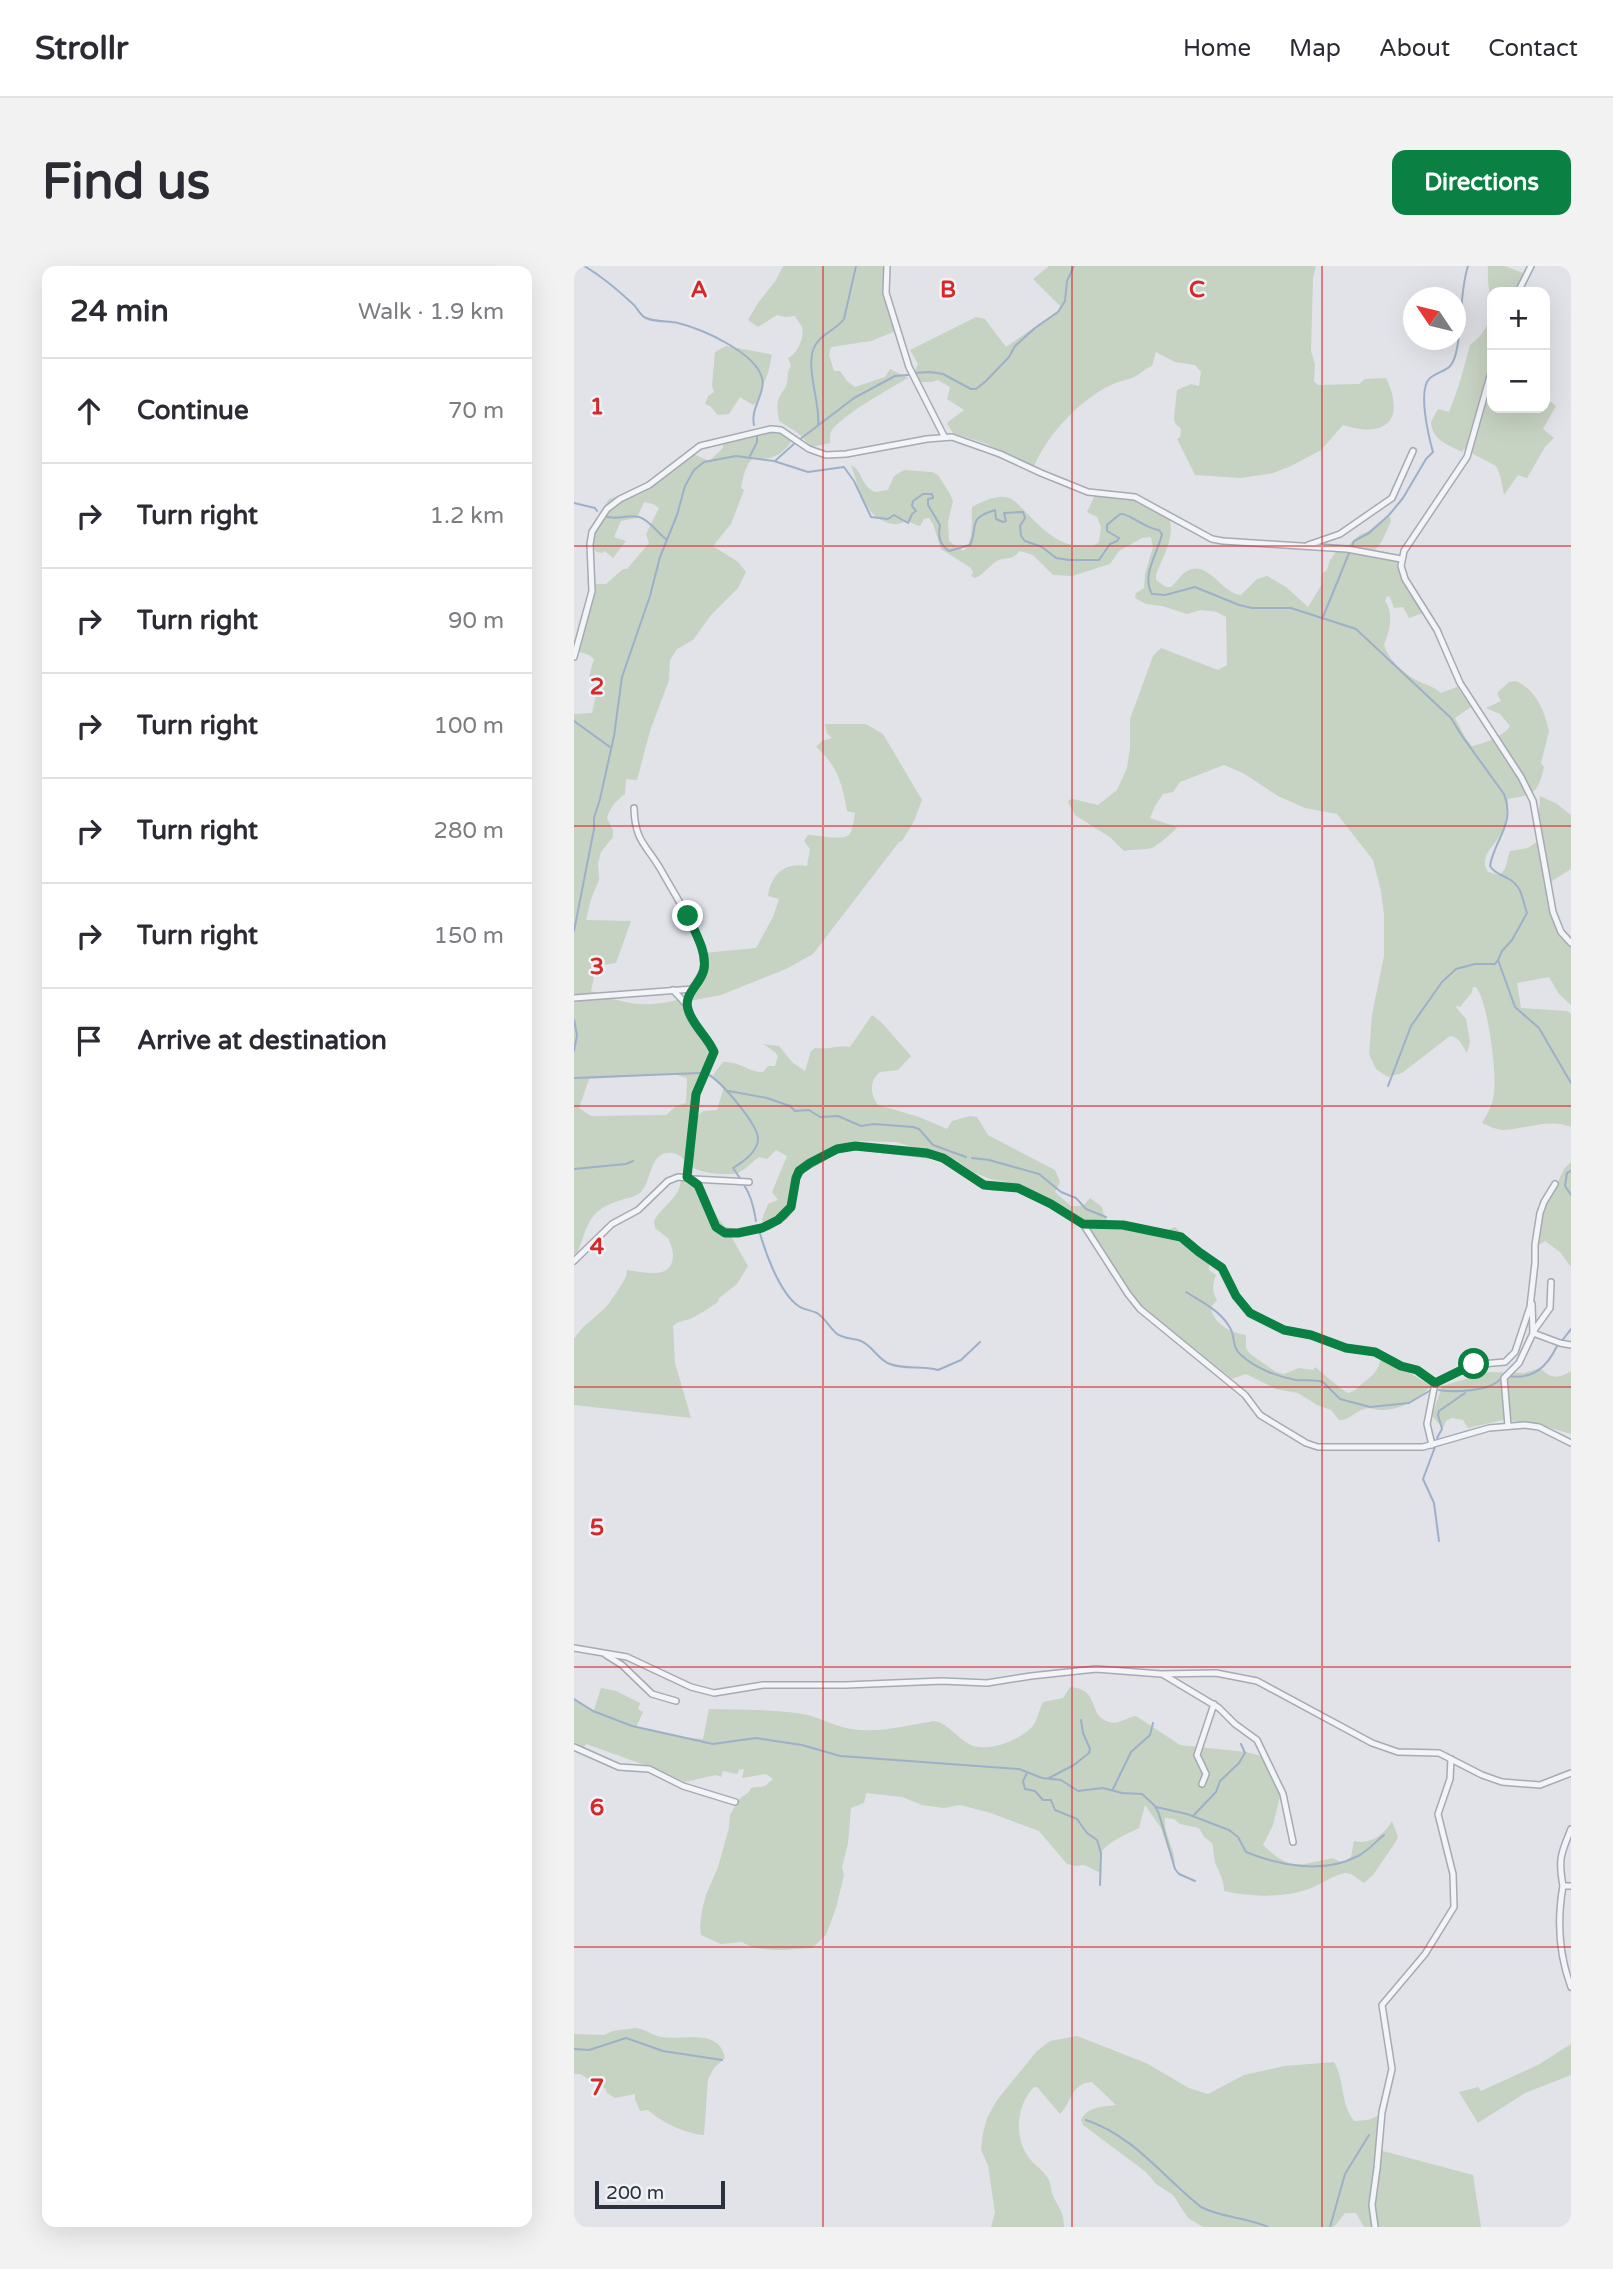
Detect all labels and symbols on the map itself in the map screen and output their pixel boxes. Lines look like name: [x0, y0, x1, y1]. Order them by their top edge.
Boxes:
text: A: [690, 276, 708, 304]
text: B: [940, 276, 956, 304]
text: C: [1189, 276, 1205, 304]
north arrow: [1403, 287, 1466, 350]
text: 1: [590, 393, 604, 421]
text: 2: [590, 673, 604, 701]
route end: [672, 900, 703, 931]
text: 3: [590, 953, 604, 981]
text: 4: [590, 1233, 605, 1261]
route start: [1458, 1348, 1489, 1379]
text: 5: [590, 1514, 604, 1542]
text: 6: [590, 1794, 604, 1822]
text: 7: [590, 2074, 604, 2102]
scale bar: [595, 2178, 724, 2210]

